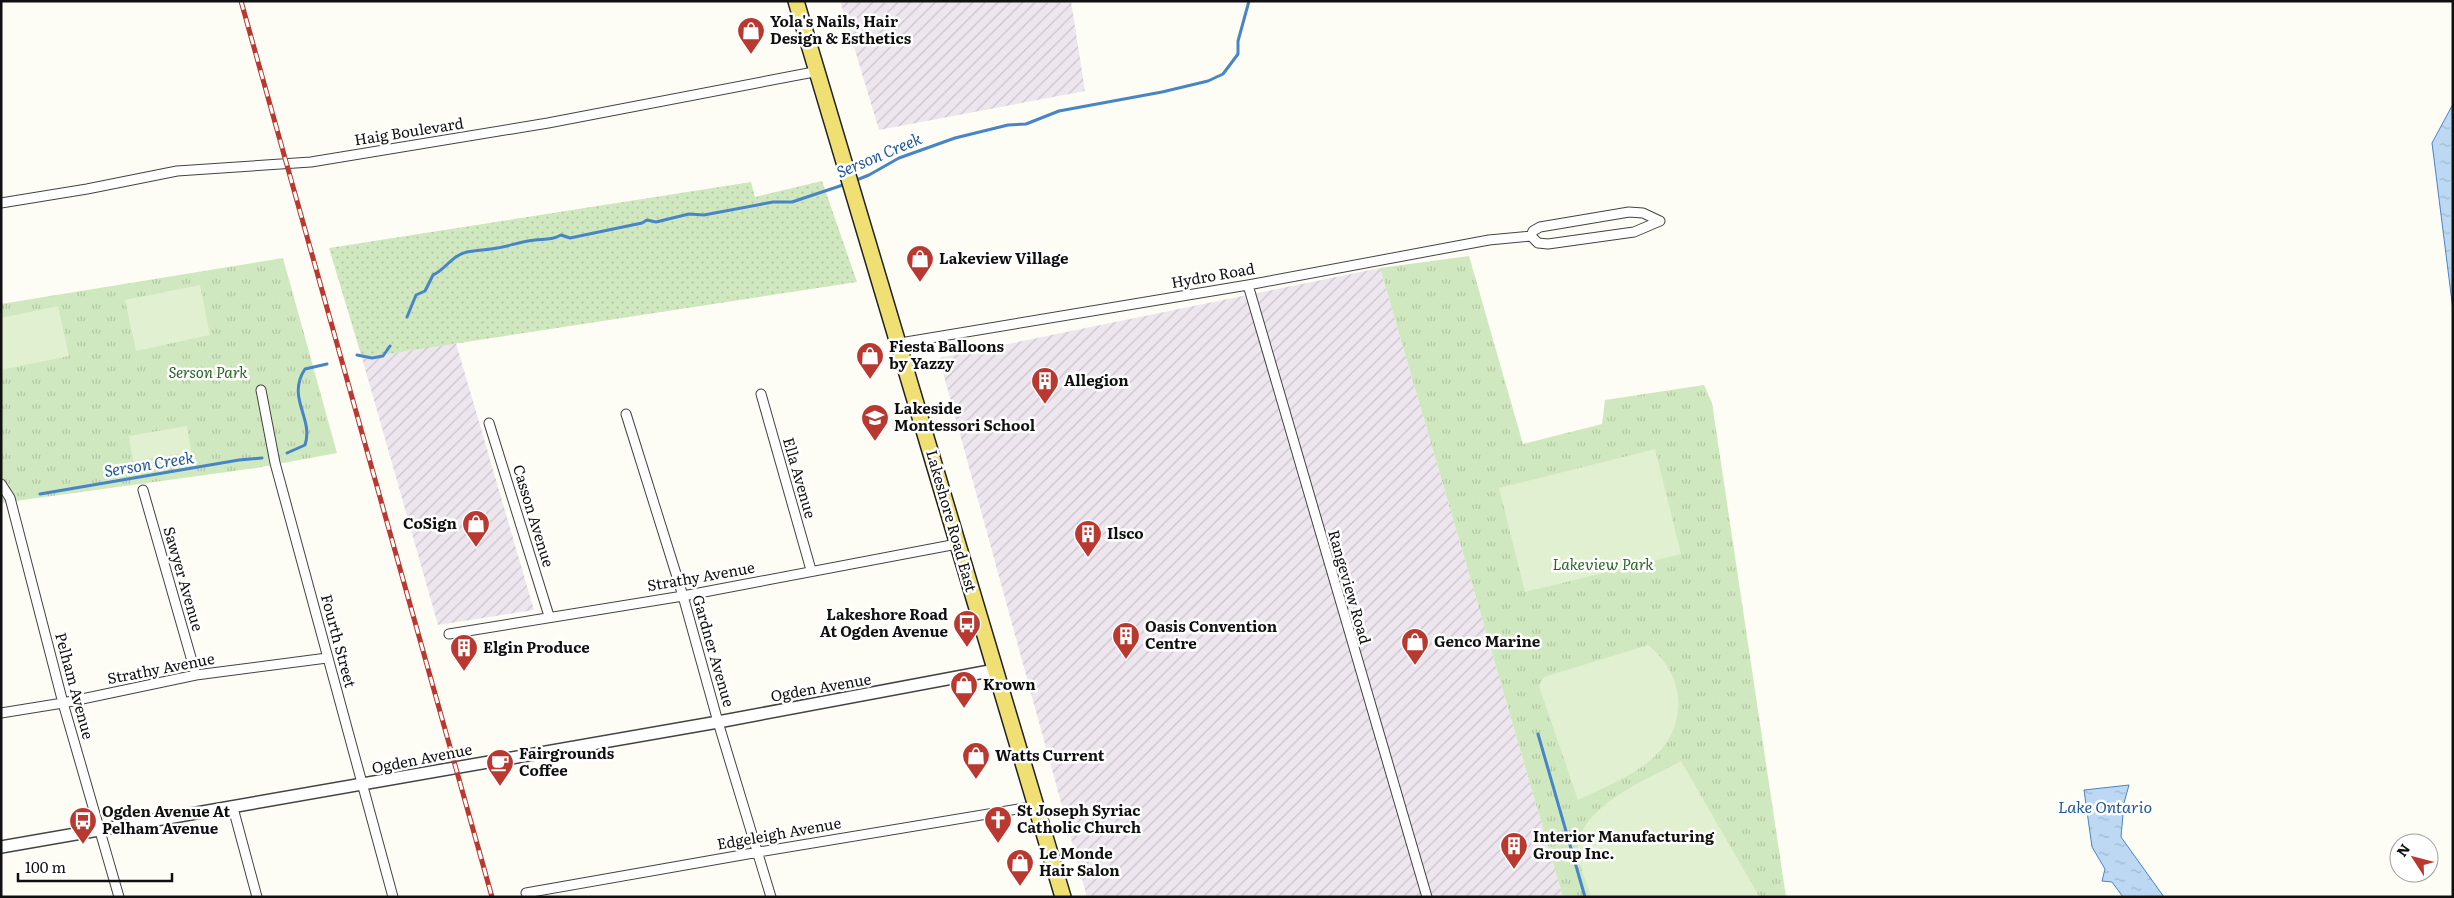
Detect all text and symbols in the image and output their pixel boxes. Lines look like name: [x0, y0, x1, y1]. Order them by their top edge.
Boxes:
place label: Yola's Nails, Hair Design & Esthetics: [770, 9, 912, 49]
shop icon: Yola's Nails, Hair Design & Esthetics: [736, 16, 766, 55]
street label: Haig Boulevard: [352, 111, 465, 151]
water label: Serson Creek: [832, 125, 925, 183]
shop icon: Lakeview Village: [905, 244, 935, 283]
place label: Lakeview Village: [939, 246, 1069, 269]
street label: Hydro Road: [1169, 256, 1256, 293]
place label: Fiesta Balloons by Yazzy: [889, 334, 1005, 374]
shop icon: Fiesta Balloons by Yazzy: [855, 341, 885, 380]
park label: Serson Park: [168, 360, 248, 383]
building icon: Allegion: [1030, 366, 1060, 405]
place label: Allegion: [1064, 368, 1129, 391]
place label: Lakeside Montessori School: [894, 396, 1036, 436]
school or university icon: Lakeside Montessori School: [860, 403, 890, 442]
street label: Ella Avenue: [778, 434, 823, 521]
water label: Serson Creek: [102, 444, 196, 482]
street label: Lakeshore Road East: [921, 447, 984, 594]
street label: Casson Avenue: [508, 461, 561, 570]
shop icon: CoSign: [461, 509, 491, 548]
place label: CoSign: [403, 511, 458, 534]
building icon: Ilsco: [1073, 519, 1103, 558]
place label: Ilsco: [1107, 521, 1144, 544]
street label: Sawyer Avenue: [159, 524, 210, 634]
street label: Rangeview Road: [1323, 527, 1378, 646]
park label: Lakeview Park: [1552, 552, 1654, 575]
street label: Strathy Avenue: [645, 555, 756, 596]
street label: Fourth Street: [316, 591, 363, 690]
street label: Gardner Avenue: [687, 592, 741, 709]
place label: Lakeshore Road At Ogden Avenue: [820, 602, 949, 642]
bus stop icon: Lakeshore Road At Ogden Avenue: [952, 609, 982, 648]
place label: Oasis Convention Centre: [1145, 614, 1278, 654]
building icon: Oasis Convention Centre: [1111, 621, 1141, 660]
shop icon: Genco Marine: [1400, 627, 1430, 666]
place label: Genco Marine: [1434, 629, 1541, 652]
street label: Pelham Avenue: [50, 630, 101, 742]
building icon: Elgin Produce: [449, 633, 479, 672]
place label: Elgin Produce: [483, 635, 590, 658]
street label: Strathy Avenue: [105, 646, 216, 689]
street label: Ogden Avenue: [769, 666, 873, 707]
shop icon: Krown: [949, 670, 979, 709]
place label: Krown: [983, 672, 1036, 695]
street label: Ogden Avenue: [370, 736, 474, 779]
place label: Fairgrounds Coffee: [519, 741, 615, 781]
shop icon: Watts Current: [961, 741, 991, 780]
place label: Watts Current: [995, 743, 1105, 766]
cafe icon: Fairgrounds Coffee: [485, 748, 515, 787]
water label: Lake Ontario: [2058, 794, 2152, 818]
place label: St Joseph Syriac Catholic Church: [1017, 798, 1141, 838]
place label: Ogden Avenue At Pelham Avenue: [102, 799, 231, 839]
church icon: St Joseph Syriac Catholic Church: [983, 805, 1013, 844]
bus stop icon: Ogden Avenue At Pelham Avenue: [68, 806, 98, 845]
street label: Edgeleigh Avenue: [715, 810, 843, 855]
place label: Interior Manufacturing Group Inc.: [1533, 824, 1715, 864]
building icon: Interior Manufacturing Group Inc.: [1499, 831, 1529, 870]
north arrow: [2389, 833, 2439, 883]
text: N: [2391, 839, 2414, 860]
place label: Le Monde Hair Salon: [1039, 841, 1120, 881]
shop icon: Le Monde Hair Salon: [1005, 848, 1035, 887]
scale bar: [18, 850, 171, 882]
text: 100 m: [25, 855, 66, 878]

